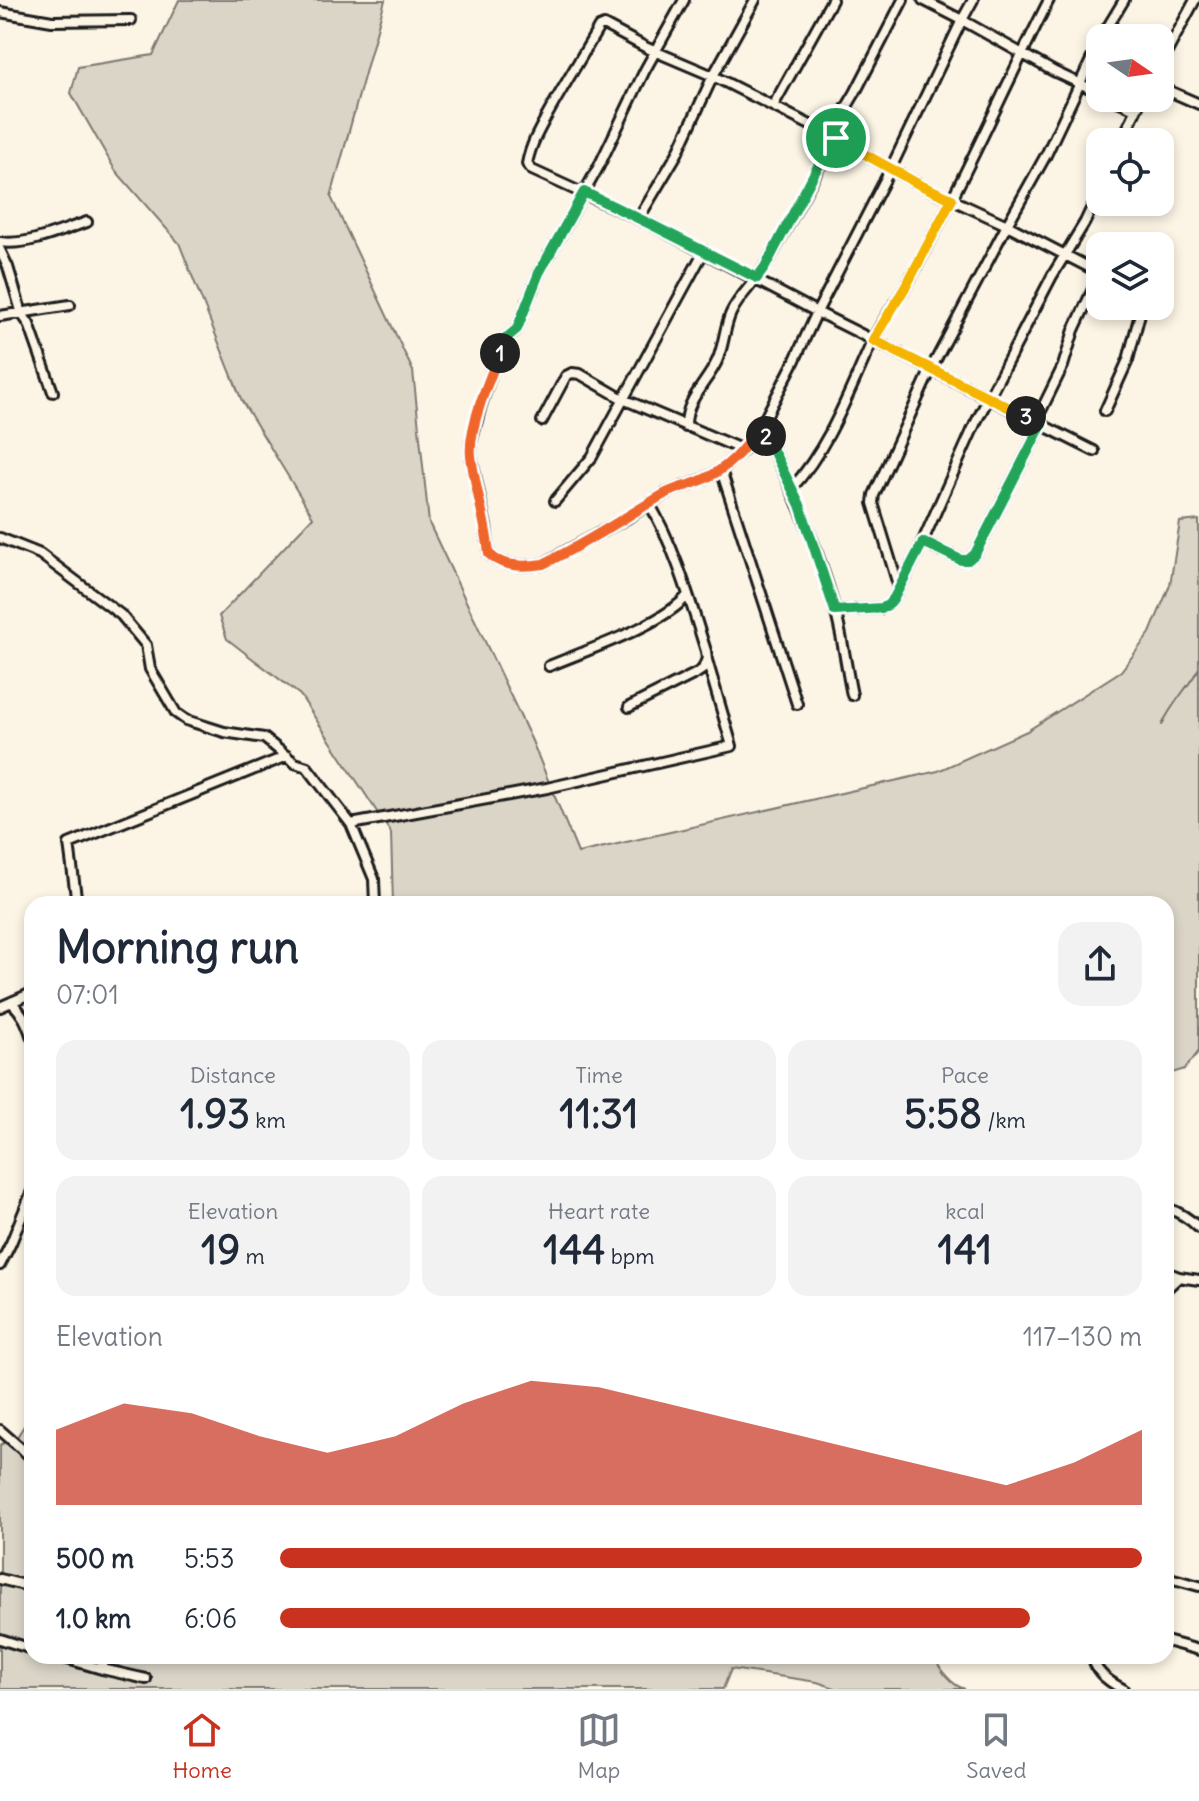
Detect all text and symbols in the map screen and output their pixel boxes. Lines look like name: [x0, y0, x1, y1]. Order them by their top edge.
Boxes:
north arrow: [1086, 24, 1174, 112]
map controls: [1086, 24, 1174, 320]
pin: [802, 104, 870, 172]
icon: arrive: [814, 116, 858, 160]
button: locate: [1086, 128, 1174, 216]
button: layers: [1086, 232, 1174, 320]
pin: 1: [480, 333, 520, 373]
text: 1: [496, 339, 504, 367]
pin: 3: [1006, 396, 1046, 436]
text: 3: [1020, 402, 1032, 430]
pin: 2: [746, 416, 786, 456]
text: 2: [760, 422, 772, 450]
text: Morning run: [56, 920, 299, 975]
button: share: [1058, 922, 1142, 1006]
text: 07:01: [56, 978, 119, 1011]
text: Distance: [190, 1061, 276, 1089]
text: Time: [575, 1061, 623, 1089]
text: Pace: [941, 1061, 989, 1089]
text: 1.93: [180, 1089, 250, 1139]
text: 11:31: [560, 1089, 638, 1139]
text: 5:58: [904, 1089, 982, 1139]
text: km: [250, 1106, 286, 1134]
text: /km: [982, 1106, 1026, 1134]
text: Elevation: [188, 1197, 278, 1225]
text: Heart rate: [548, 1197, 650, 1225]
text: kcal: [945, 1197, 985, 1225]
text: 19: [201, 1225, 240, 1275]
text: 144: [543, 1225, 605, 1275]
text: 141: [938, 1225, 992, 1275]
text: m: [240, 1242, 265, 1270]
text: bpm: [605, 1242, 655, 1270]
text: Elevation: [56, 1320, 163, 1353]
text: 117–130 m: [1023, 1320, 1142, 1353]
text: 500 m: [56, 1542, 134, 1575]
text: 5:53: [184, 1542, 235, 1575]
text: 1.0 km: [56, 1602, 131, 1635]
text: 6:06: [184, 1602, 237, 1635]
tab: Home: [173, 1708, 232, 1784]
tab: Map: [577, 1708, 621, 1784]
tab: Saved: [966, 1708, 1026, 1784]

